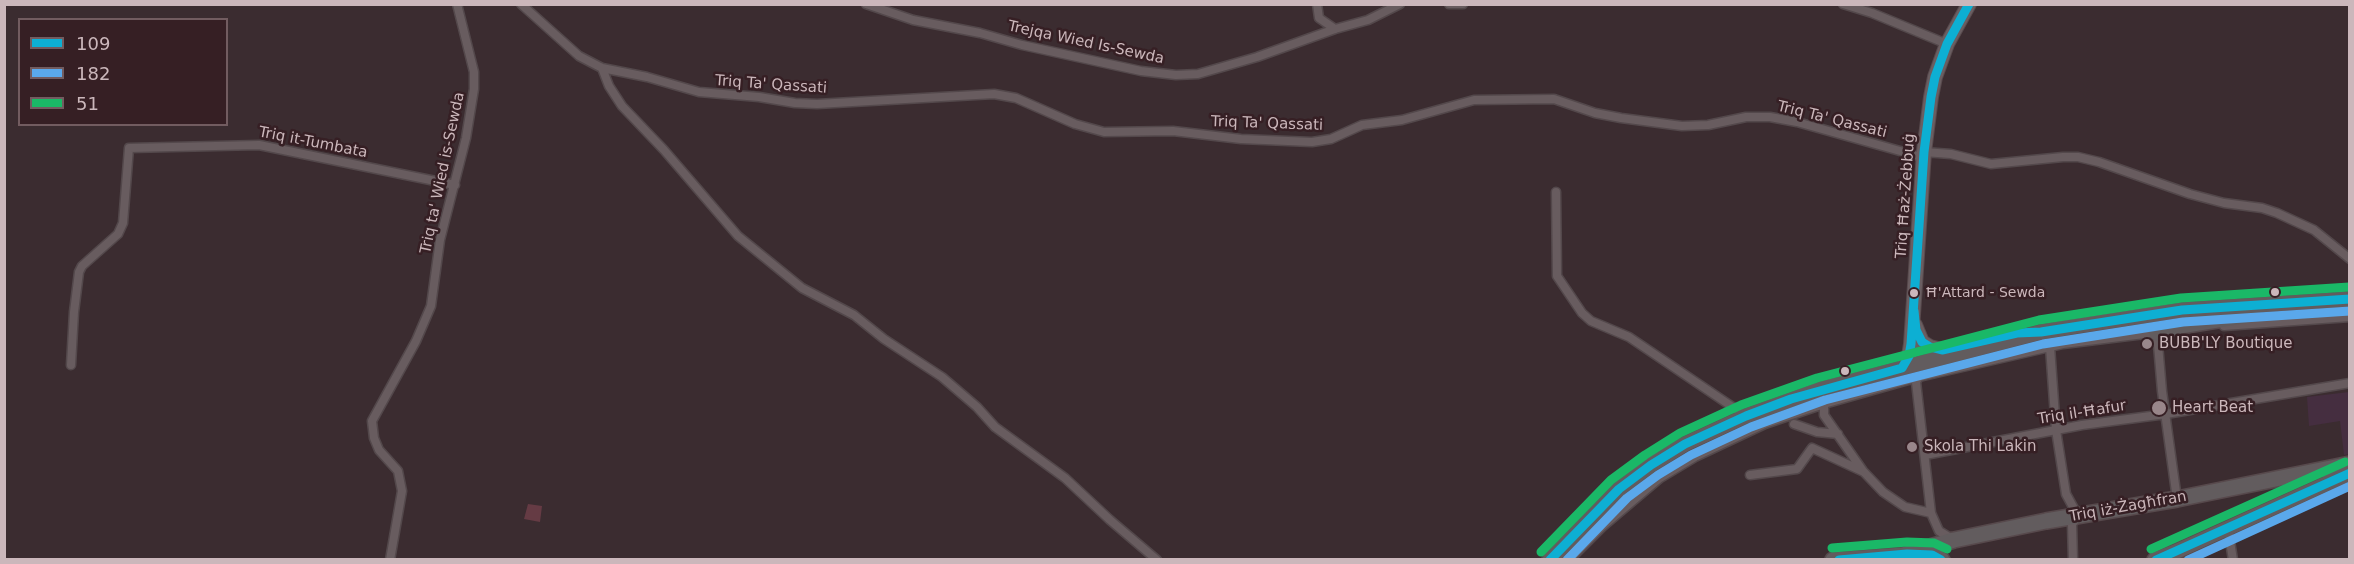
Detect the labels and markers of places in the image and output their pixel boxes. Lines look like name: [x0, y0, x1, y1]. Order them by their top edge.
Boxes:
place label: Ħ'Attard - Sewda: [1925, 285, 2045, 301]
unlabelled marker: [2269, 286, 2281, 298]
marker: Ħ'Attard - Sewda: [1908, 287, 1920, 299]
place label: BUBB'LY Boutique: [2159, 335, 2293, 353]
marker: BUBB'LY Boutique: [2140, 337, 2154, 351]
unlabelled marker: [1839, 365, 1851, 377]
marker: Heart Beat: [2150, 399, 2168, 417]
place label: Heart Beat: [2172, 399, 2253, 417]
place label: Skola Thi Lakin: [1924, 438, 2036, 456]
marker: Skola Thi Lakin: [1905, 440, 1919, 454]

